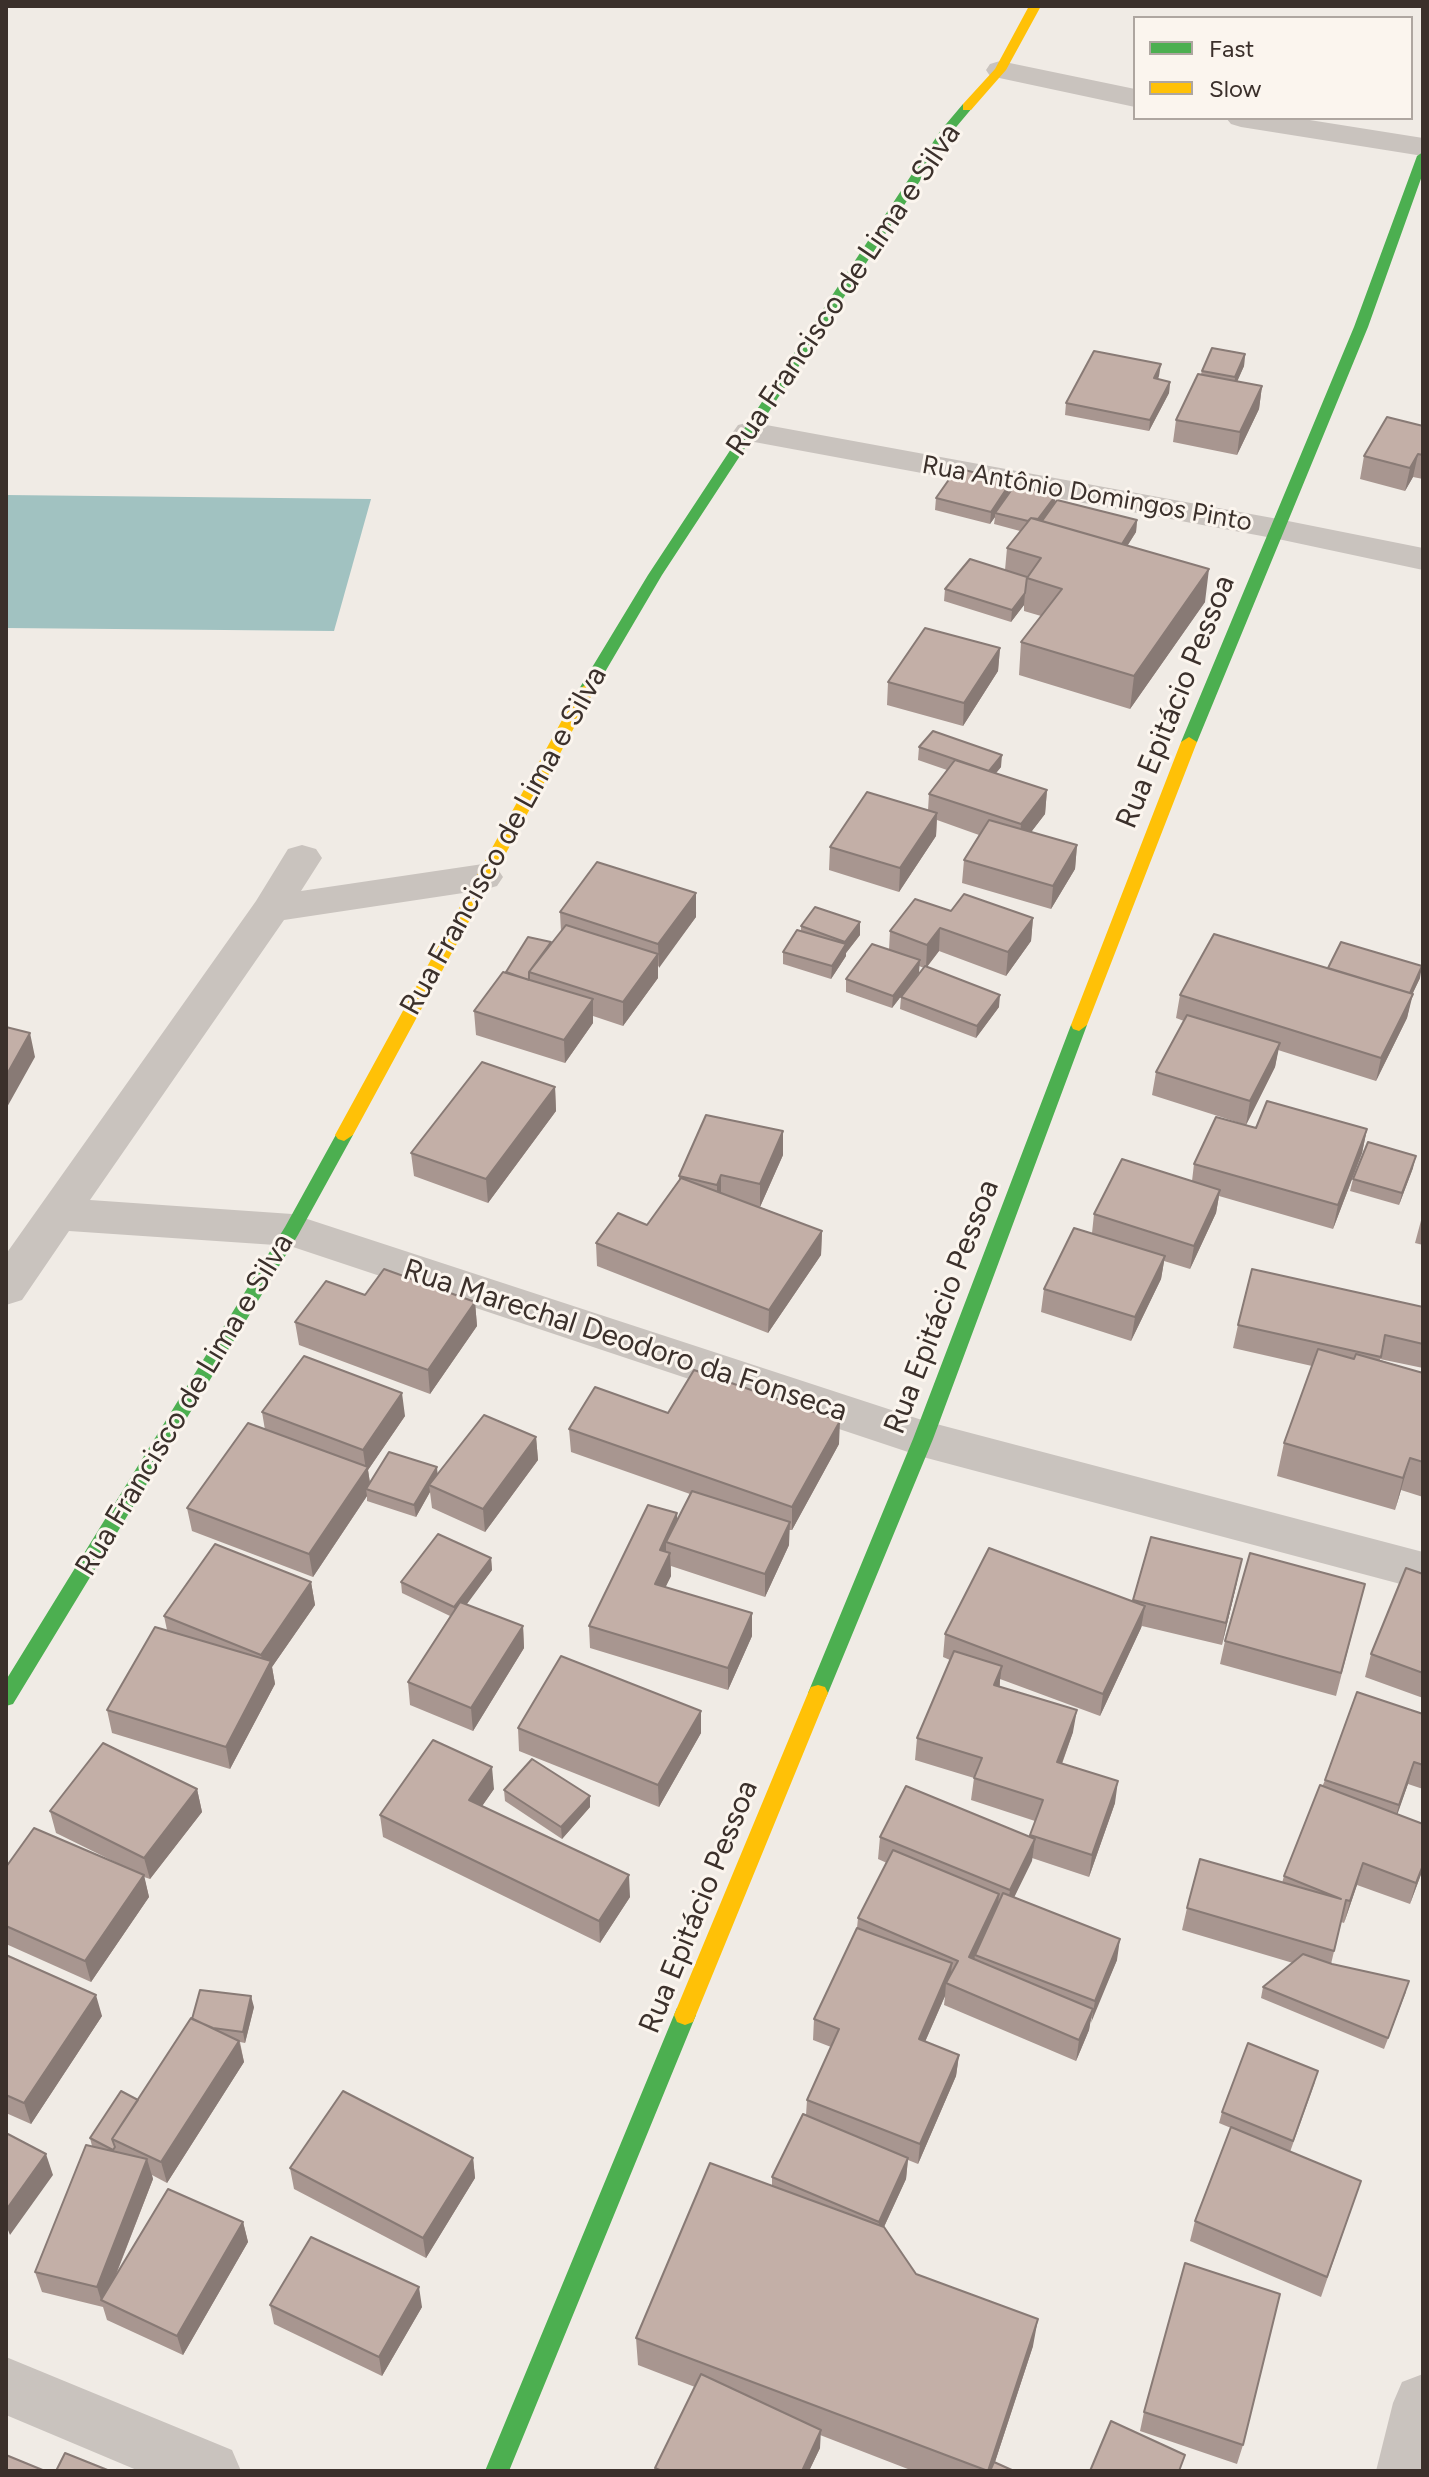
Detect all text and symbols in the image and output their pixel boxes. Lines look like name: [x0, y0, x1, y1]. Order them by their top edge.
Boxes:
legend: [1133, 16, 1413, 120]
text: Fast: [1209, 34, 1254, 63]
text: Slow: [1209, 74, 1261, 103]
street label: Rua Francisco de Lima e Silva: [719, 117, 969, 463]
street label: Rua Antônio Domingos Pinto: [920, 450, 1254, 538]
street label: Rua Epitácio Pessoa: [1109, 570, 1243, 834]
street label: Rua Francisco de Lima e Silva: [393, 660, 615, 1022]
street label: Rua Epitácio Pessoa: [877, 1175, 1007, 1439]
street label: Rua Francisco de Lima e Silva: [68, 1227, 302, 1583]
street label: Rua Marechal Deodoro da Fonseca: [399, 1252, 851, 1430]
street label: Rua Epitácio Pessoa: [632, 1775, 766, 2039]

